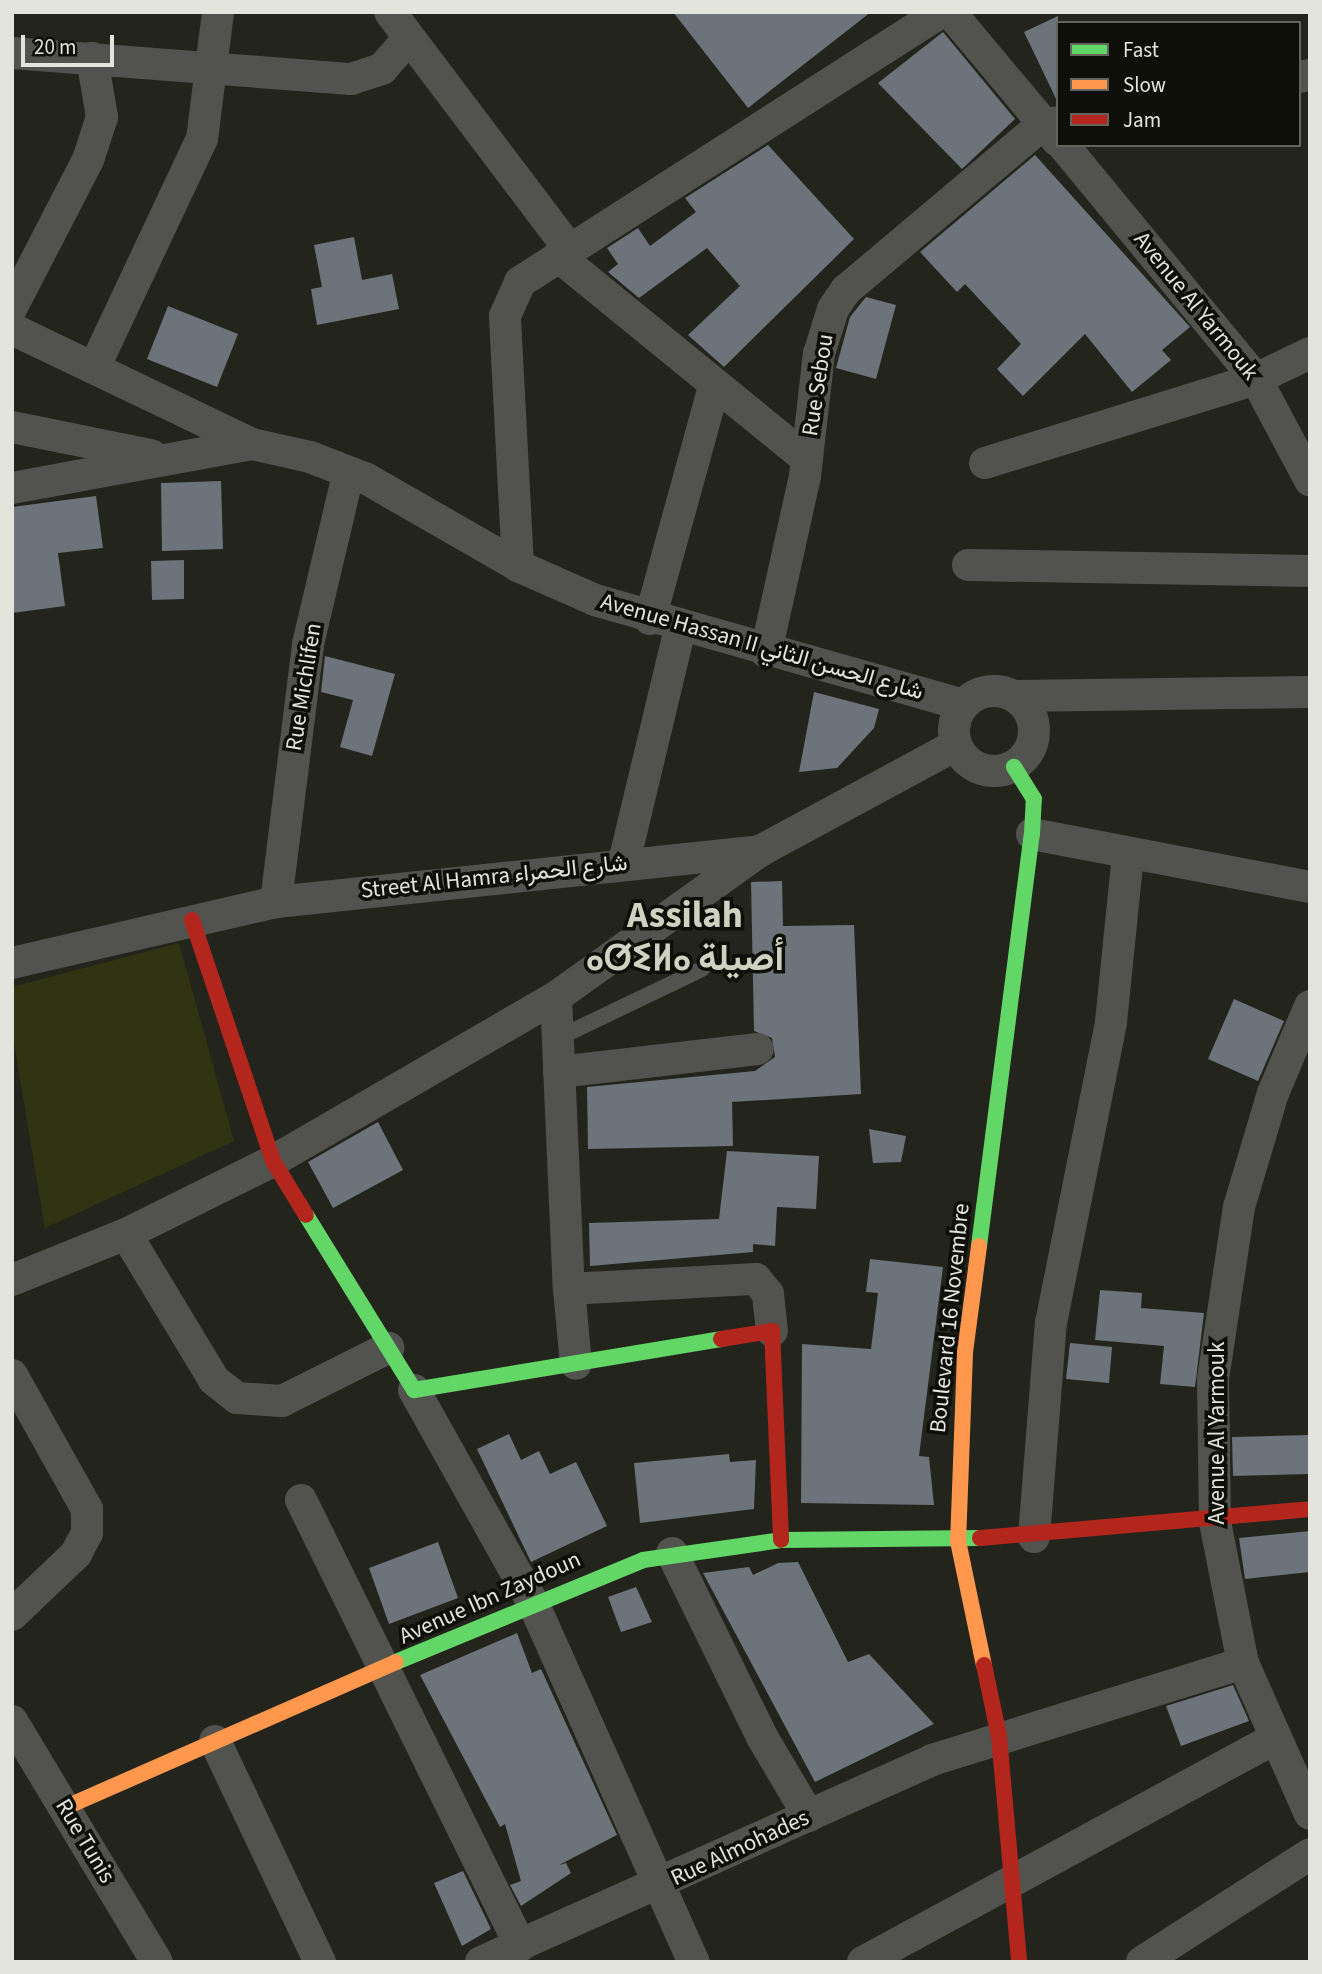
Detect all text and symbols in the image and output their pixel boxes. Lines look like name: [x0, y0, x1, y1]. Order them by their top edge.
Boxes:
scale bar: [24, 21, 117, 65]
legend: [1056, 21, 1301, 147]
text: 20 m: [34, 32, 76, 62]
text: Fast: [1123, 35, 1159, 65]
text: Slow: [1123, 70, 1166, 100]
text: Jam: [1123, 105, 1161, 135]
street label: Avenue Al Yarmouk: [1128, 226, 1264, 386]
street label: Rue Sebou: [796, 332, 840, 438]
street label: Avenue Hassan II شارع الحسن الثاني: [598, 588, 926, 706]
street label: Rue Michlifen: [280, 621, 328, 753]
street label: Street Al Hamra شارع الحمراء: [359, 849, 629, 905]
district label: Assilah ⴰⵚⵉⵍⴰ أصيلة: [586, 895, 784, 982]
street label: Boulevard 16 Novembre: [924, 1202, 976, 1434]
street label: Avenue Al Yarmouk: [1203, 1342, 1231, 1524]
street label: Avenue Ibn Zaydoun: [395, 1546, 585, 1650]
street label: Rue Tunis: [49, 1794, 121, 1888]
street label: Rue Almohades: [666, 1804, 814, 1892]

